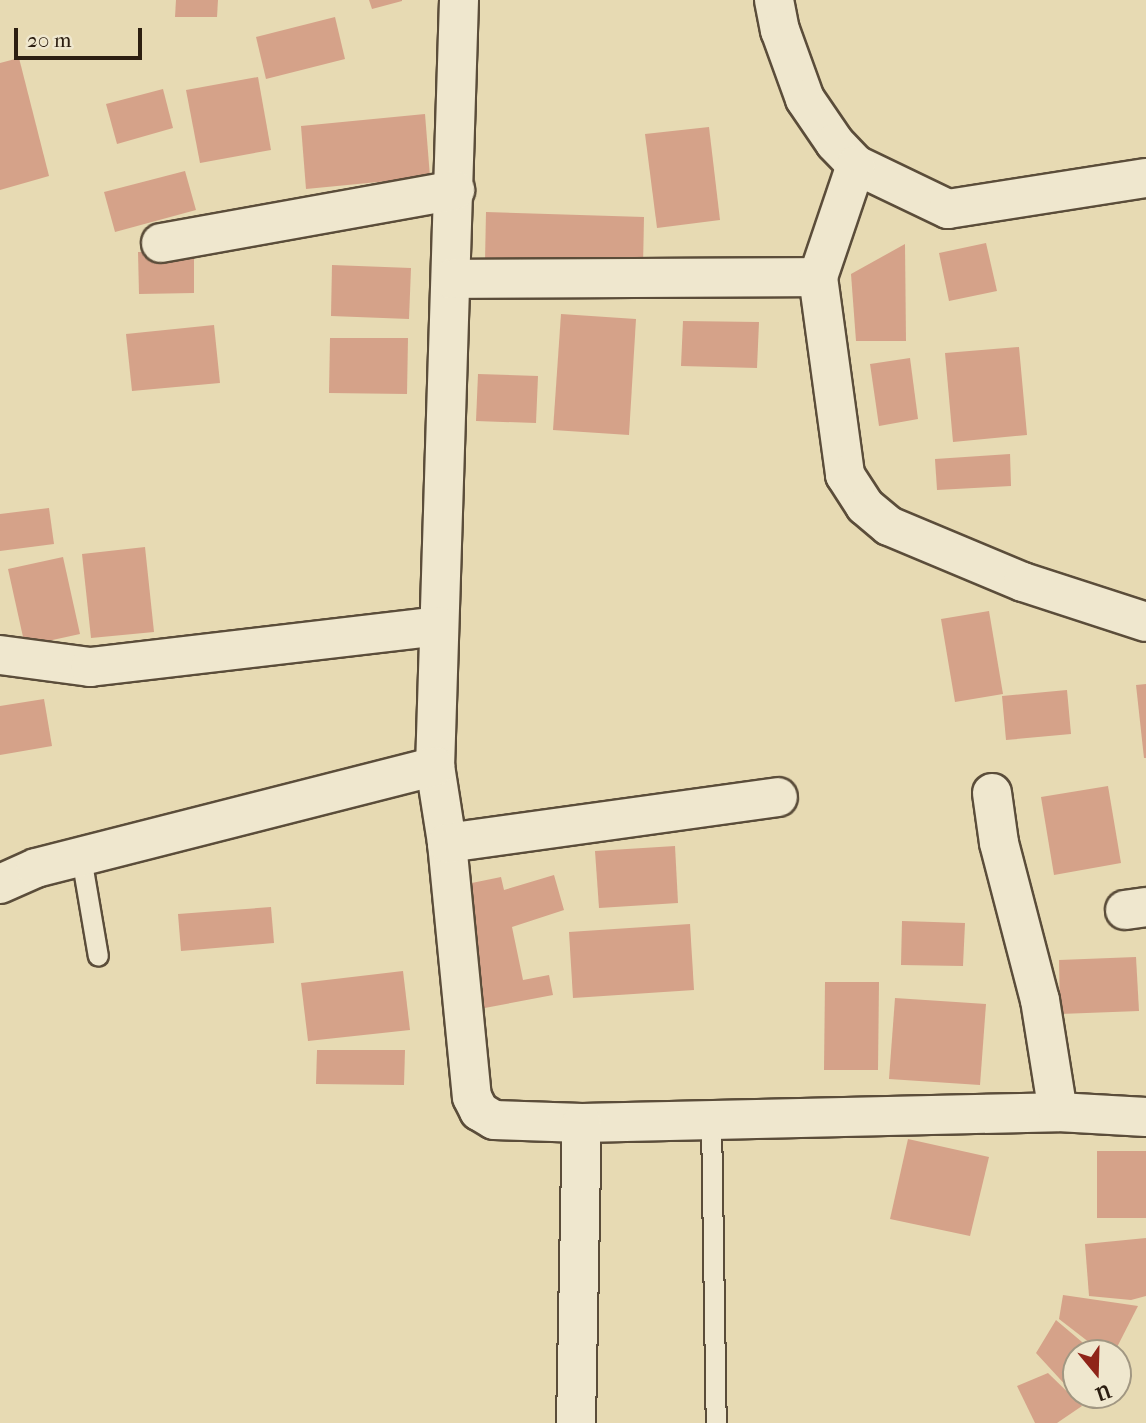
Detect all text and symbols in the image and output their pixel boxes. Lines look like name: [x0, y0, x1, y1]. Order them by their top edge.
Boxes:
scale bar: [18, 14, 145, 58]
text: 20 m: [27, 28, 71, 52]
north arrow: [1062, 1339, 1132, 1409]
text: U: [1093, 1379, 1114, 1405]

